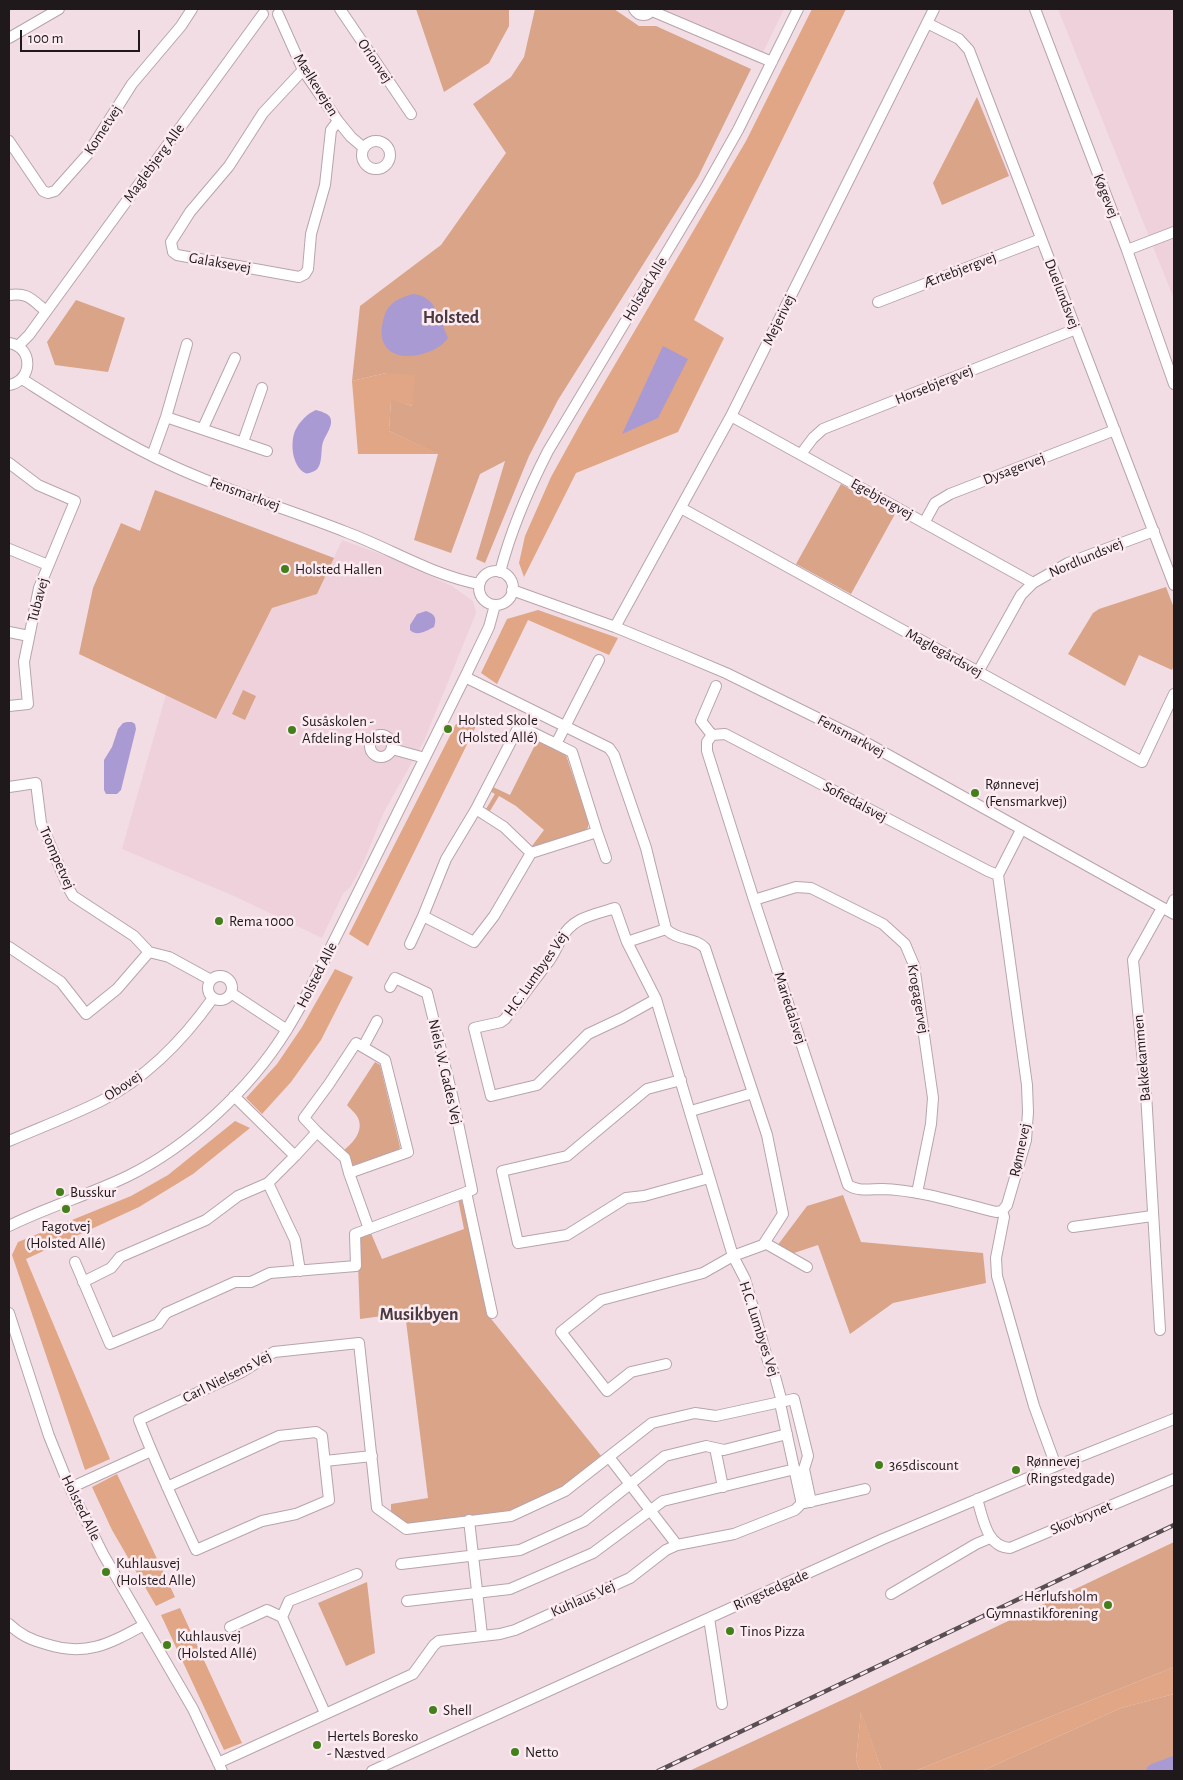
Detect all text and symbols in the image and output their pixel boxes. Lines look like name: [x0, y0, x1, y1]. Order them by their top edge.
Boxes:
scale bar: [22, 20, 142, 52]
text: 100 m: [28, 31, 63, 46]
street label: Orionvej: [354, 35, 396, 87]
street label: Mælkevejen: [290, 50, 342, 120]
street label: Kometvej: [80, 102, 126, 158]
street label: Maglebjerg Alle: [119, 120, 189, 206]
street label: Køgevej: [1089, 171, 1123, 221]
street label: Ærtebjergvej: [921, 248, 999, 292]
street label: Galaksevej: [188, 249, 252, 277]
street label: Holsted Alle: [619, 254, 671, 324]
street label: Duelundsvej: [1040, 256, 1084, 332]
street label: Mejerivej: [759, 291, 799, 349]
district label: Holsted: [423, 307, 479, 329]
street label: Horsebjergvej: [892, 361, 976, 409]
street label: Dysagervej: [981, 449, 1047, 489]
street label: Fensmarkvej: [207, 473, 283, 515]
street label: Egebjergvej: [848, 474, 916, 524]
street label: Nordlundsvej: [1046, 534, 1126, 582]
place label: Holsted Hallen: [295, 560, 382, 578]
marker: Holsted Hallen: [279, 563, 291, 575]
street label: Tubavej: [23, 576, 53, 624]
street label: Maglegårdsvej: [902, 624, 986, 682]
place label: Holsted Skole (Holsted Allé): [458, 711, 538, 746]
street label: Fensmarkvej: [814, 711, 888, 761]
place label: Susåskolen - Afdeling Holsted: [302, 712, 400, 747]
marker: Holsted Skole (Holsted Allé): [442, 723, 454, 735]
marker: Susåskolen - Afdeling Holsted: [286, 724, 298, 736]
place label: Rønnevej (Fensmarkvej): [985, 775, 1068, 810]
street label: Sofiedalsvej: [820, 778, 890, 826]
marker: Rønnevej (Fensmarkvej): [969, 787, 981, 799]
street label: Trompetvej: [35, 824, 79, 892]
place label: Rema 1000: [229, 912, 294, 930]
marker: Rema 1000: [213, 915, 225, 927]
street label: H.C. Lumbyes Vej: [500, 928, 572, 1020]
street label: Holsted Alle: [293, 939, 341, 1011]
street label: Krogagervej: [903, 963, 933, 1035]
street label: Mariedalsvej: [770, 970, 810, 1046]
street label: Bakkekammen: [1129, 1014, 1155, 1102]
street label: Niels W. Gades Vej: [424, 1018, 466, 1126]
street label: Obovej: [101, 1067, 145, 1105]
street label: Rønnevej: [1006, 1122, 1034, 1178]
place label: Busskur: [70, 1183, 116, 1201]
marker: Busskur: [54, 1186, 66, 1198]
marker: Fagotvej (Holsted Allé): [60, 1203, 72, 1215]
place label: Fagotvej (Holsted Allé): [26, 1217, 106, 1252]
street label: H.C. Lumbyes Vej: [735, 1279, 783, 1379]
district label: Musikbyen: [379, 1304, 459, 1326]
street label: Carl Nielsens Vej: [180, 1347, 274, 1407]
place label: Rønnevej (Ringstedgade): [1026, 1452, 1115, 1487]
place label: 365discount: [889, 1456, 959, 1474]
marker: 365discount: [873, 1459, 885, 1471]
marker: Rønnevej (Ringstedgade): [1010, 1464, 1022, 1476]
street label: Holsted Alle: [57, 1472, 105, 1544]
street label: Skovbrynet: [1047, 1497, 1115, 1539]
place label: Kuhlausvej (Holsted Alle): [116, 1554, 196, 1589]
street label: Ringstedgade: [731, 1565, 811, 1615]
marker: Kuhlausvej (Holsted Alle): [100, 1566, 112, 1578]
street label: Kuhlaus Vej: [548, 1577, 618, 1621]
place label: Herlufsholm Gymnastikforening: [986, 1587, 1098, 1622]
marker: Herlufsholm Gymnastikforening: [1102, 1599, 1114, 1611]
place label: Tinos Pizza: [740, 1622, 805, 1640]
marker: Tinos Pizza: [724, 1625, 736, 1637]
place label: Kuhlausvej (Holsted Allé): [177, 1627, 257, 1662]
marker: Kuhlausvej (Holsted Allé): [161, 1639, 173, 1651]
place label: Shell: [443, 1701, 472, 1719]
marker: Shell: [427, 1704, 439, 1716]
place label: Hertels Boresko - Næstved: [327, 1727, 418, 1762]
marker: Hertels Boresko - Næstved: [311, 1739, 323, 1751]
place label: Netto: [525, 1743, 559, 1761]
marker: Netto: [509, 1746, 521, 1758]

